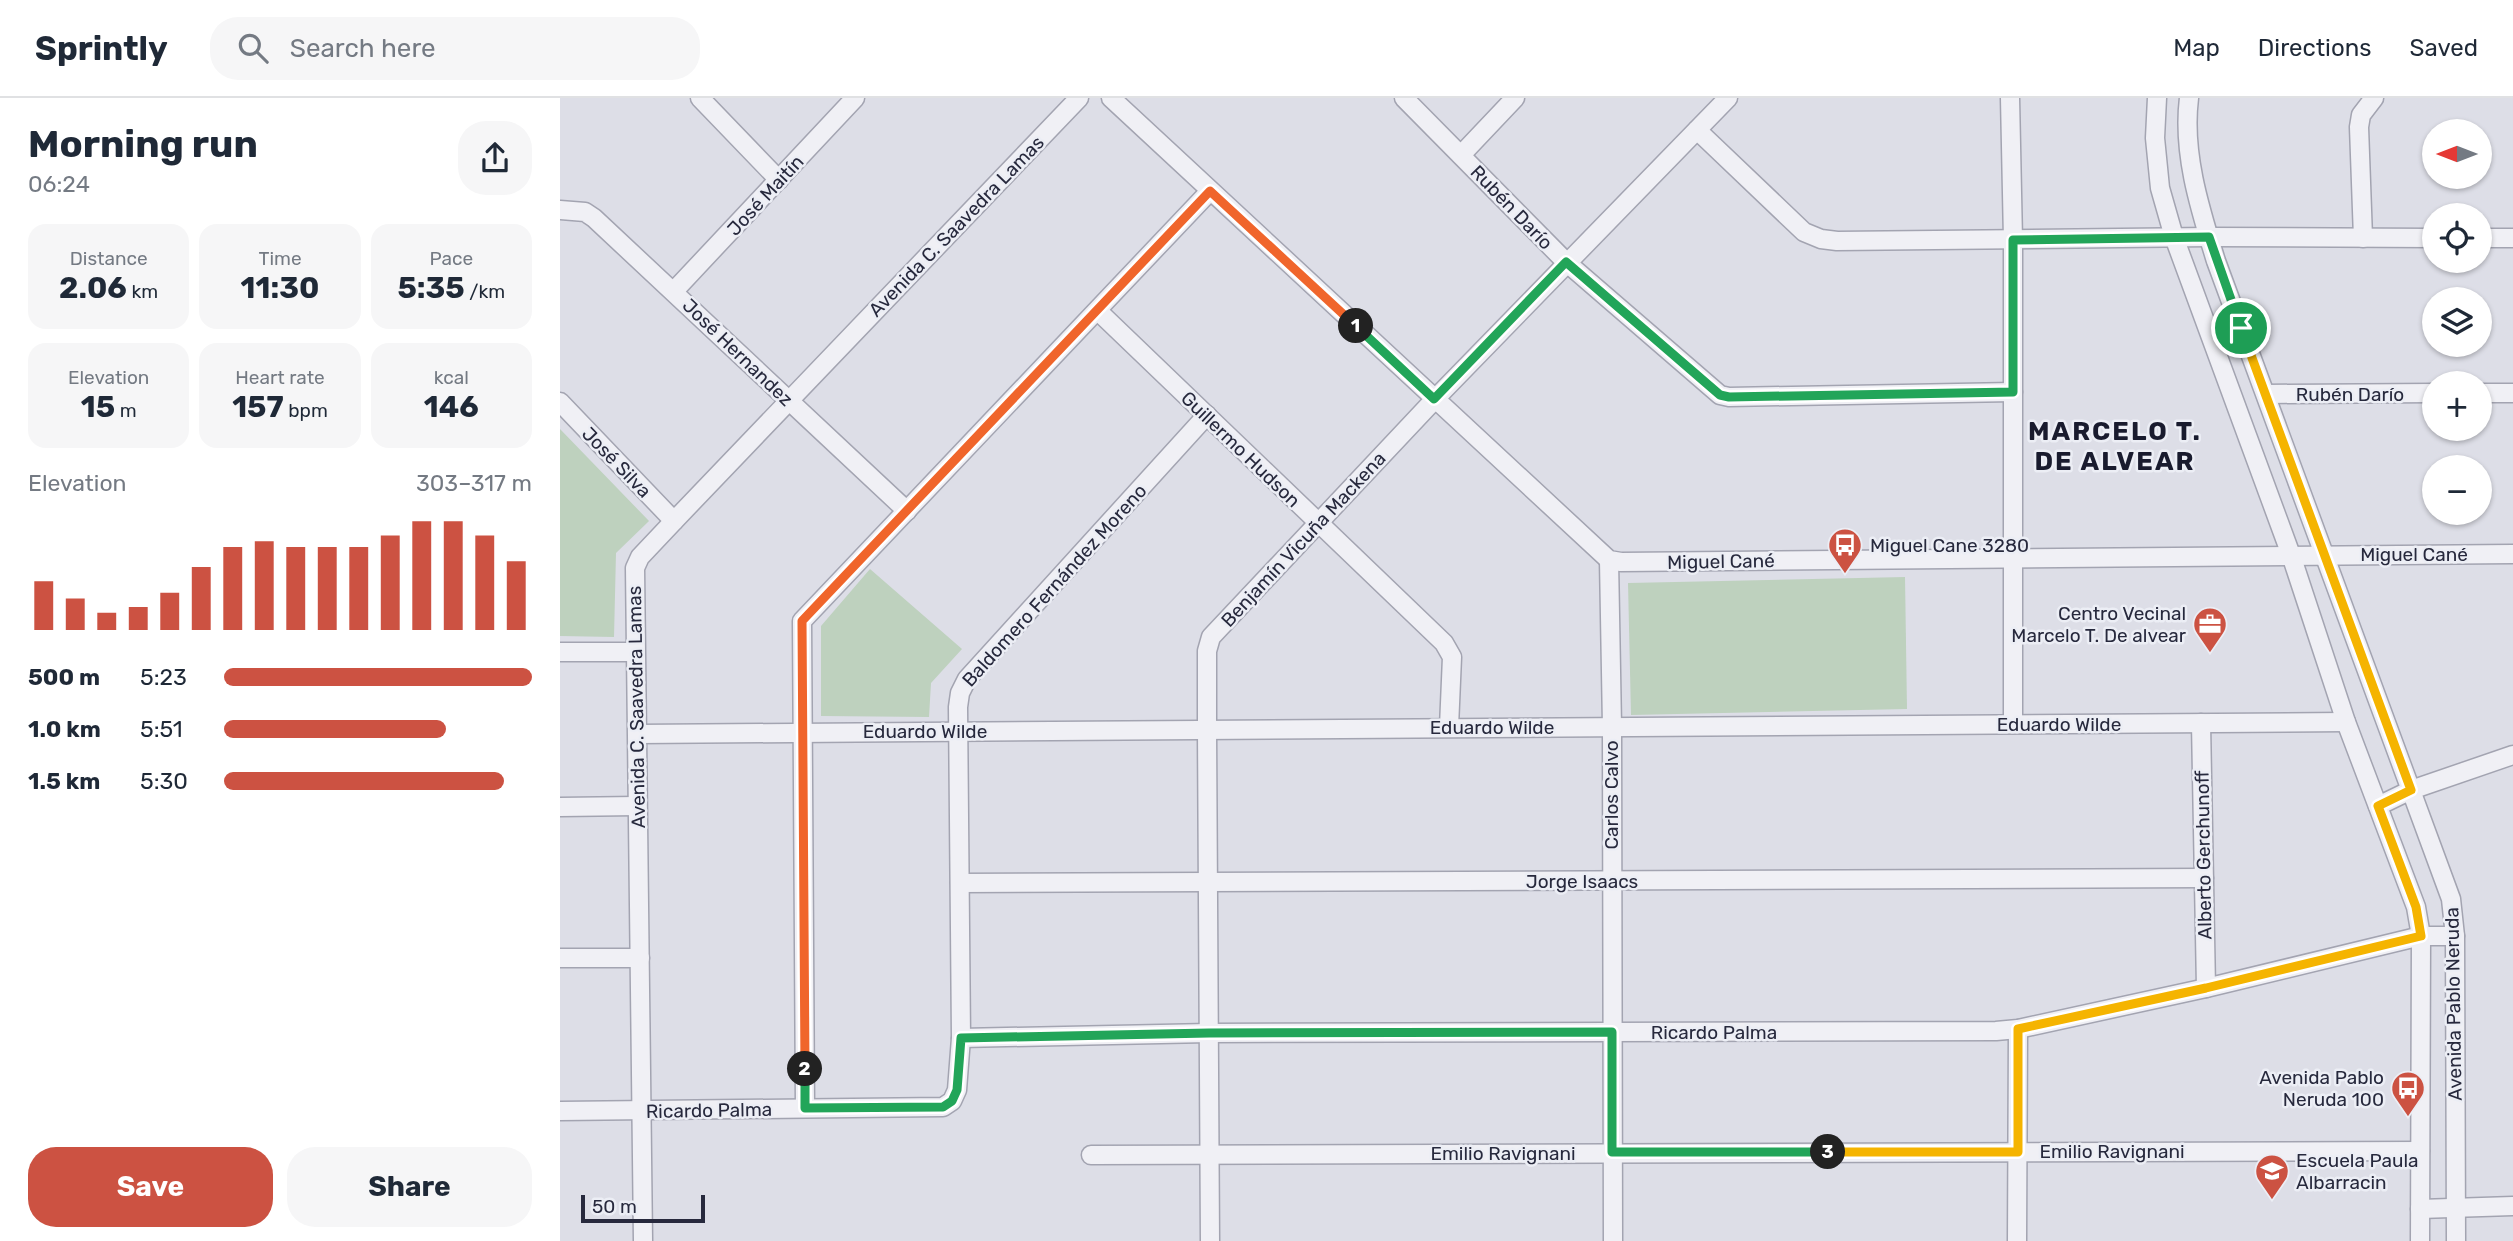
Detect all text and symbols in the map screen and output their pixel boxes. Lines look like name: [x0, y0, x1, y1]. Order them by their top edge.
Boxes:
search box: [210, 17, 700, 80]
text: Sprintly: [35, 29, 168, 68]
icon: search: [234, 29, 272, 67]
text: Search here: [290, 33, 436, 64]
text: Map: [2173, 34, 2220, 62]
text: Directions: [2258, 34, 2371, 62]
text: Saved: [2409, 34, 2478, 62]
north arrow: [2422, 119, 2492, 189]
map controls: [2422, 119, 2492, 525]
text: Morning run: [28, 121, 258, 167]
button: share: [458, 121, 532, 195]
street label: Avenida C. Saavedra Lamas: [864, 131, 1049, 322]
street label: José Maitín: [722, 150, 808, 240]
street label: Rubén Darío: [1466, 160, 1558, 254]
text: 06:24: [28, 170, 90, 198]
button: locate: [2422, 203, 2492, 273]
text: Distance: [70, 247, 148, 270]
text: Time: [258, 247, 302, 270]
text: Pace: [430, 247, 473, 270]
text: 2.06: [59, 270, 127, 306]
text: 11:30: [241, 270, 319, 306]
text: 5:35: [397, 270, 465, 306]
text: km: [127, 280, 158, 303]
text: /km: [465, 280, 505, 303]
button: layers: [2422, 287, 2492, 357]
street label: José Hernandez: [678, 294, 798, 411]
pin: [2211, 298, 2271, 358]
pin: 1: [1338, 308, 1374, 344]
icon: arrive: [2222, 309, 2260, 347]
text: 1: [1351, 314, 1360, 337]
text: Elevation: [68, 366, 149, 389]
text: Heart rate: [235, 366, 325, 389]
text: kcal: [434, 366, 469, 389]
button: +: [2422, 371, 2492, 441]
street label: Rubén Darío: [2296, 383, 2404, 406]
street label: Guillermo Hudson: [1176, 387, 1305, 512]
text: 15: [81, 389, 115, 425]
text: 157: [232, 389, 284, 425]
text: 146: [424, 389, 479, 425]
text: m: [115, 399, 137, 422]
text: bpm: [284, 399, 328, 422]
district label: MARCELO T. DE ALVEAR: [2028, 416, 2202, 477]
street label: José Silva: [577, 422, 656, 503]
street label: Benjamín Vicuña Mackena: [1216, 447, 1391, 632]
button: −: [2422, 455, 2492, 525]
text: Elevation: [28, 469, 127, 497]
text: 303–317 m: [416, 469, 532, 497]
street label: Baldomero Fernández Moreno: [957, 479, 1151, 691]
bus stop icon: Miguel Cane 3280: [1826, 526, 1864, 575]
place label: Miguel Cane 3280: [1870, 534, 2029, 557]
street label: Miguel Cané: [2360, 543, 2468, 566]
street label: Miguel Cané: [1667, 549, 1775, 574]
street label: Avenida C. Saavedra Lamas: [623, 586, 650, 828]
place label: Centro Vecinal Marcelo T. De alvear: [2011, 602, 2187, 647]
office icon: Centro Vecinal Marcelo T. De alvear: [2191, 605, 2229, 654]
text: 500 m: [28, 663, 100, 691]
text: 5:23: [140, 663, 187, 691]
street label: Eduardo Wilde: [1997, 713, 2121, 736]
text: 1.0 km: [28, 715, 101, 743]
text: 5:51: [140, 715, 183, 743]
street label: Eduardo Wilde: [1430, 716, 1554, 739]
street label: Eduardo Wilde: [863, 720, 987, 743]
street label: Carlos Calvo: [1600, 740, 1623, 850]
text: 1.5 km: [28, 767, 100, 795]
text: 5:30: [140, 767, 188, 795]
street label: Alberto Gerchunoff: [2191, 769, 2216, 940]
street label: Jorge Isaacs: [1526, 870, 1638, 893]
street label: Avenida Pablo Neruda: [2440, 907, 2467, 1101]
street label: Ricardo Palma: [1651, 1021, 1777, 1044]
pin: 2: [788, 1052, 822, 1086]
text: 2: [798, 1057, 811, 1080]
place label: Avenida Pablo Neruda 100: [2259, 1066, 2384, 1111]
bus stop icon: Avenida Pablo Neruda 100: [2389, 1069, 2427, 1118]
street label: Ricardo Palma: [646, 1098, 772, 1123]
pin: 3: [1810, 1134, 1846, 1170]
text: 3: [1821, 1140, 1834, 1163]
street label: Emilio Ravignani: [2039, 1140, 2185, 1163]
street label: Emilio Ravignani: [1430, 1142, 1576, 1165]
button: Save: [28, 1147, 273, 1227]
button: Share: [287, 1147, 532, 1227]
place label: Escuela Paula Albarracin: [2296, 1149, 2419, 1194]
school or university icon: Escuela Paula Albarracin: [2253, 1152, 2291, 1201]
scale bar: [581, 1192, 705, 1224]
text: 50 m: [592, 1195, 637, 1218]

